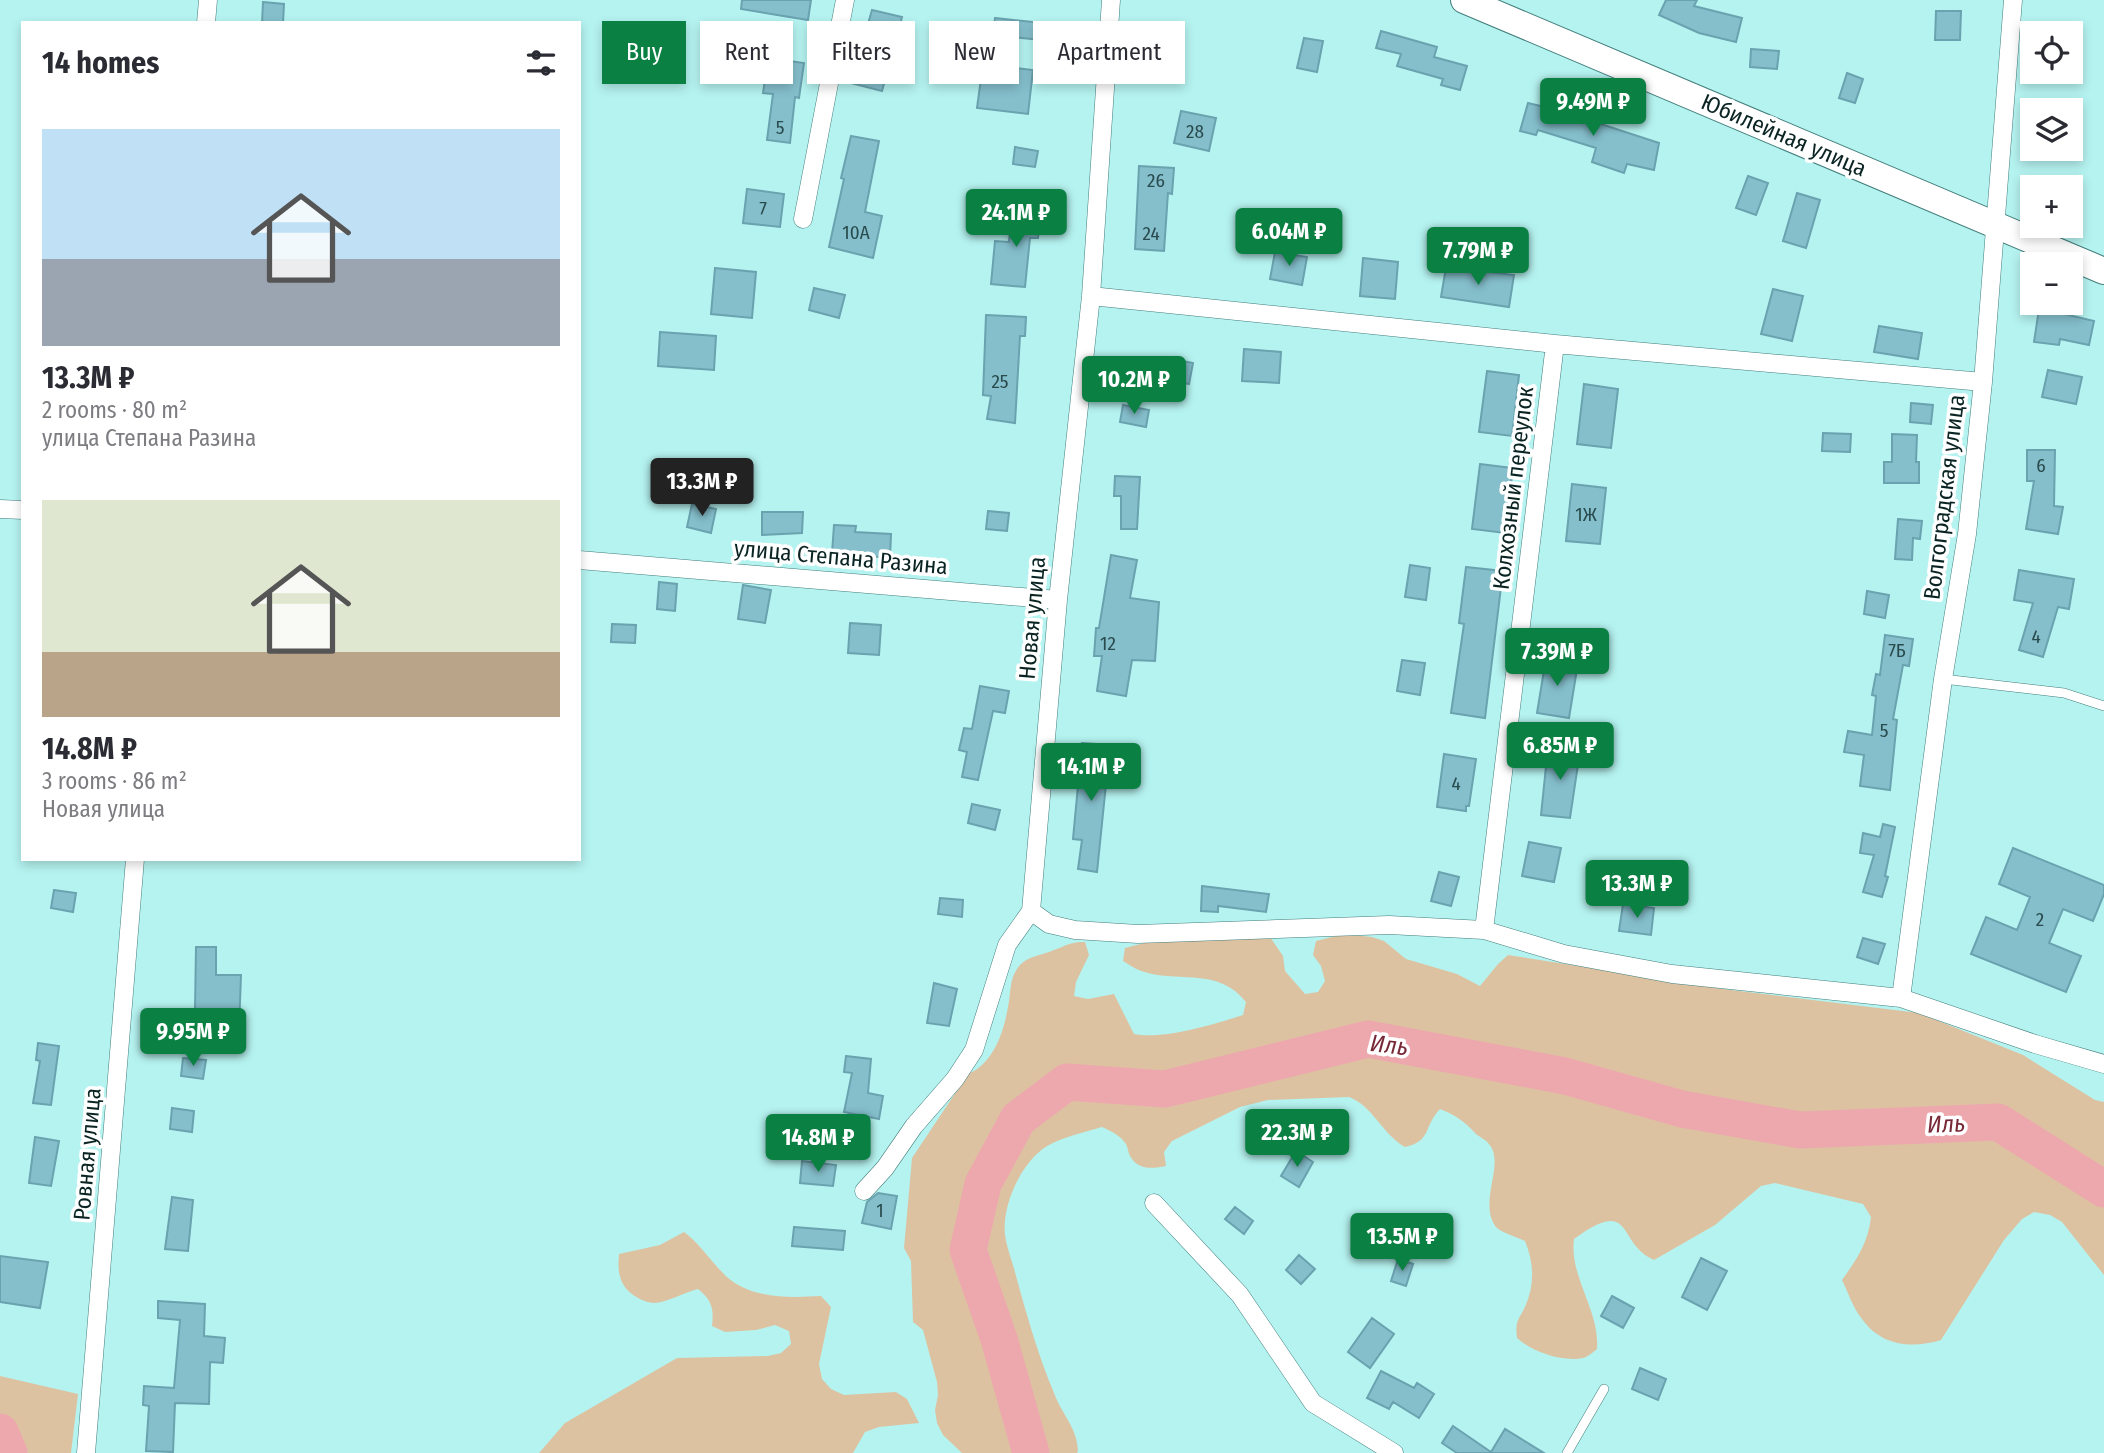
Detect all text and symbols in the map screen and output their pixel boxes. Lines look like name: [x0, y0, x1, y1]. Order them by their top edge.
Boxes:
chip: Buy: [602, 21, 686, 84]
chip: Rent: [700, 21, 793, 84]
chip: Filters: [807, 21, 915, 84]
chip: New: [929, 21, 1019, 84]
chip: Apartment: [1033, 21, 1185, 84]
map controls: [2020, 21, 2083, 315]
button: locate: [2020, 21, 2083, 84]
icon: filters: [522, 44, 560, 82]
text: 14 homes: [42, 45, 159, 81]
pin: 9.49M ₽: [1528, 78, 1658, 138]
text: 9.49M ₽: [1556, 87, 1630, 115]
street label: Юбилейная улица: [1697, 88, 1871, 182]
button: layers: [2020, 98, 2083, 161]
house number: 5: [776, 116, 784, 139]
house number: 28: [1186, 120, 1204, 143]
house number: 26: [1147, 169, 1165, 192]
icon: home: [238, 175, 364, 301]
button: +: [2020, 175, 2083, 238]
pin: 24.1M ₽: [951, 190, 1081, 249]
house number: 7: [759, 197, 767, 220]
text: 24.1M ₽: [982, 198, 1050, 226]
pin: 6.04M ₽: [1224, 208, 1354, 268]
text: 6.04M ₽: [1251, 217, 1327, 245]
house number: 10А: [842, 221, 870, 244]
house number: 24: [1142, 222, 1160, 245]
pin: 7.79M ₽: [1413, 228, 1543, 287]
text: 7.79M ₽: [1443, 236, 1513, 264]
button: −: [2020, 252, 2083, 315]
pin: 10.2M ₽: [1069, 356, 1199, 416]
text: 13.3M ₽: [42, 360, 135, 396]
text: 10.2M ₽: [1098, 365, 1170, 393]
house number: 25: [991, 370, 1009, 393]
street label: Колхозный переулок: [1487, 385, 1539, 591]
street label: Волгоградская улица: [1918, 393, 1970, 601]
text: 2 rooms · 80 m²: [42, 396, 187, 424]
text: улица Степана Разина: [42, 424, 256, 452]
house number: 6: [2036, 454, 2046, 477]
pin: 13.3M ₽: [637, 458, 767, 518]
text: 13.3M ₽: [667, 467, 737, 495]
house number: 1Ж: [1575, 503, 1598, 526]
street label: улица Степана Разина: [733, 534, 949, 580]
icon: home: [238, 546, 364, 672]
street label: Новая улица: [1013, 555, 1051, 681]
house number: 4: [2031, 625, 2041, 648]
pin: 7.39M ₽: [1492, 628, 1622, 688]
house number: 12: [1100, 632, 1116, 655]
text: 7.39M ₽: [1521, 637, 1593, 665]
house number: 7Б: [1888, 639, 1906, 662]
house number: 5: [1880, 719, 1888, 742]
pin: 6.85M ₽: [1495, 722, 1625, 782]
text: 14.8M ₽: [42, 731, 137, 767]
text: 6.85M ₽: [1523, 731, 1597, 759]
pin: 14.1M ₽: [1026, 744, 1156, 803]
text: 14.1M ₽: [1057, 752, 1125, 780]
text: 3 rooms · 86 m²: [42, 767, 187, 795]
house number: 4: [1451, 772, 1461, 795]
text: Новая улица: [42, 795, 165, 823]
pin: 13.3M ₽: [1572, 860, 1702, 920]
text: 13.3M ₽: [1602, 869, 1672, 897]
house number: 2: [2036, 908, 2044, 931]
pin: 9.95M ₽: [128, 1009, 258, 1068]
text: 9.95M ₽: [156, 1017, 230, 1045]
water label: Иль: [1368, 1029, 1410, 1061]
street label: Ровная улица: [67, 1087, 107, 1221]
water label: Иль: [1927, 1109, 1965, 1139]
pin: 22.3M ₽: [1232, 1110, 1362, 1169]
pin: 14.8M ₽: [753, 1114, 883, 1174]
text: 22.3M ₽: [1261, 1118, 1333, 1146]
text: 14.8M ₽: [782, 1123, 854, 1151]
house number: 1: [876, 1199, 884, 1222]
pin: 13.5M ₽: [1337, 1214, 1467, 1273]
text: 13.5M ₽: [1366, 1222, 1438, 1250]

